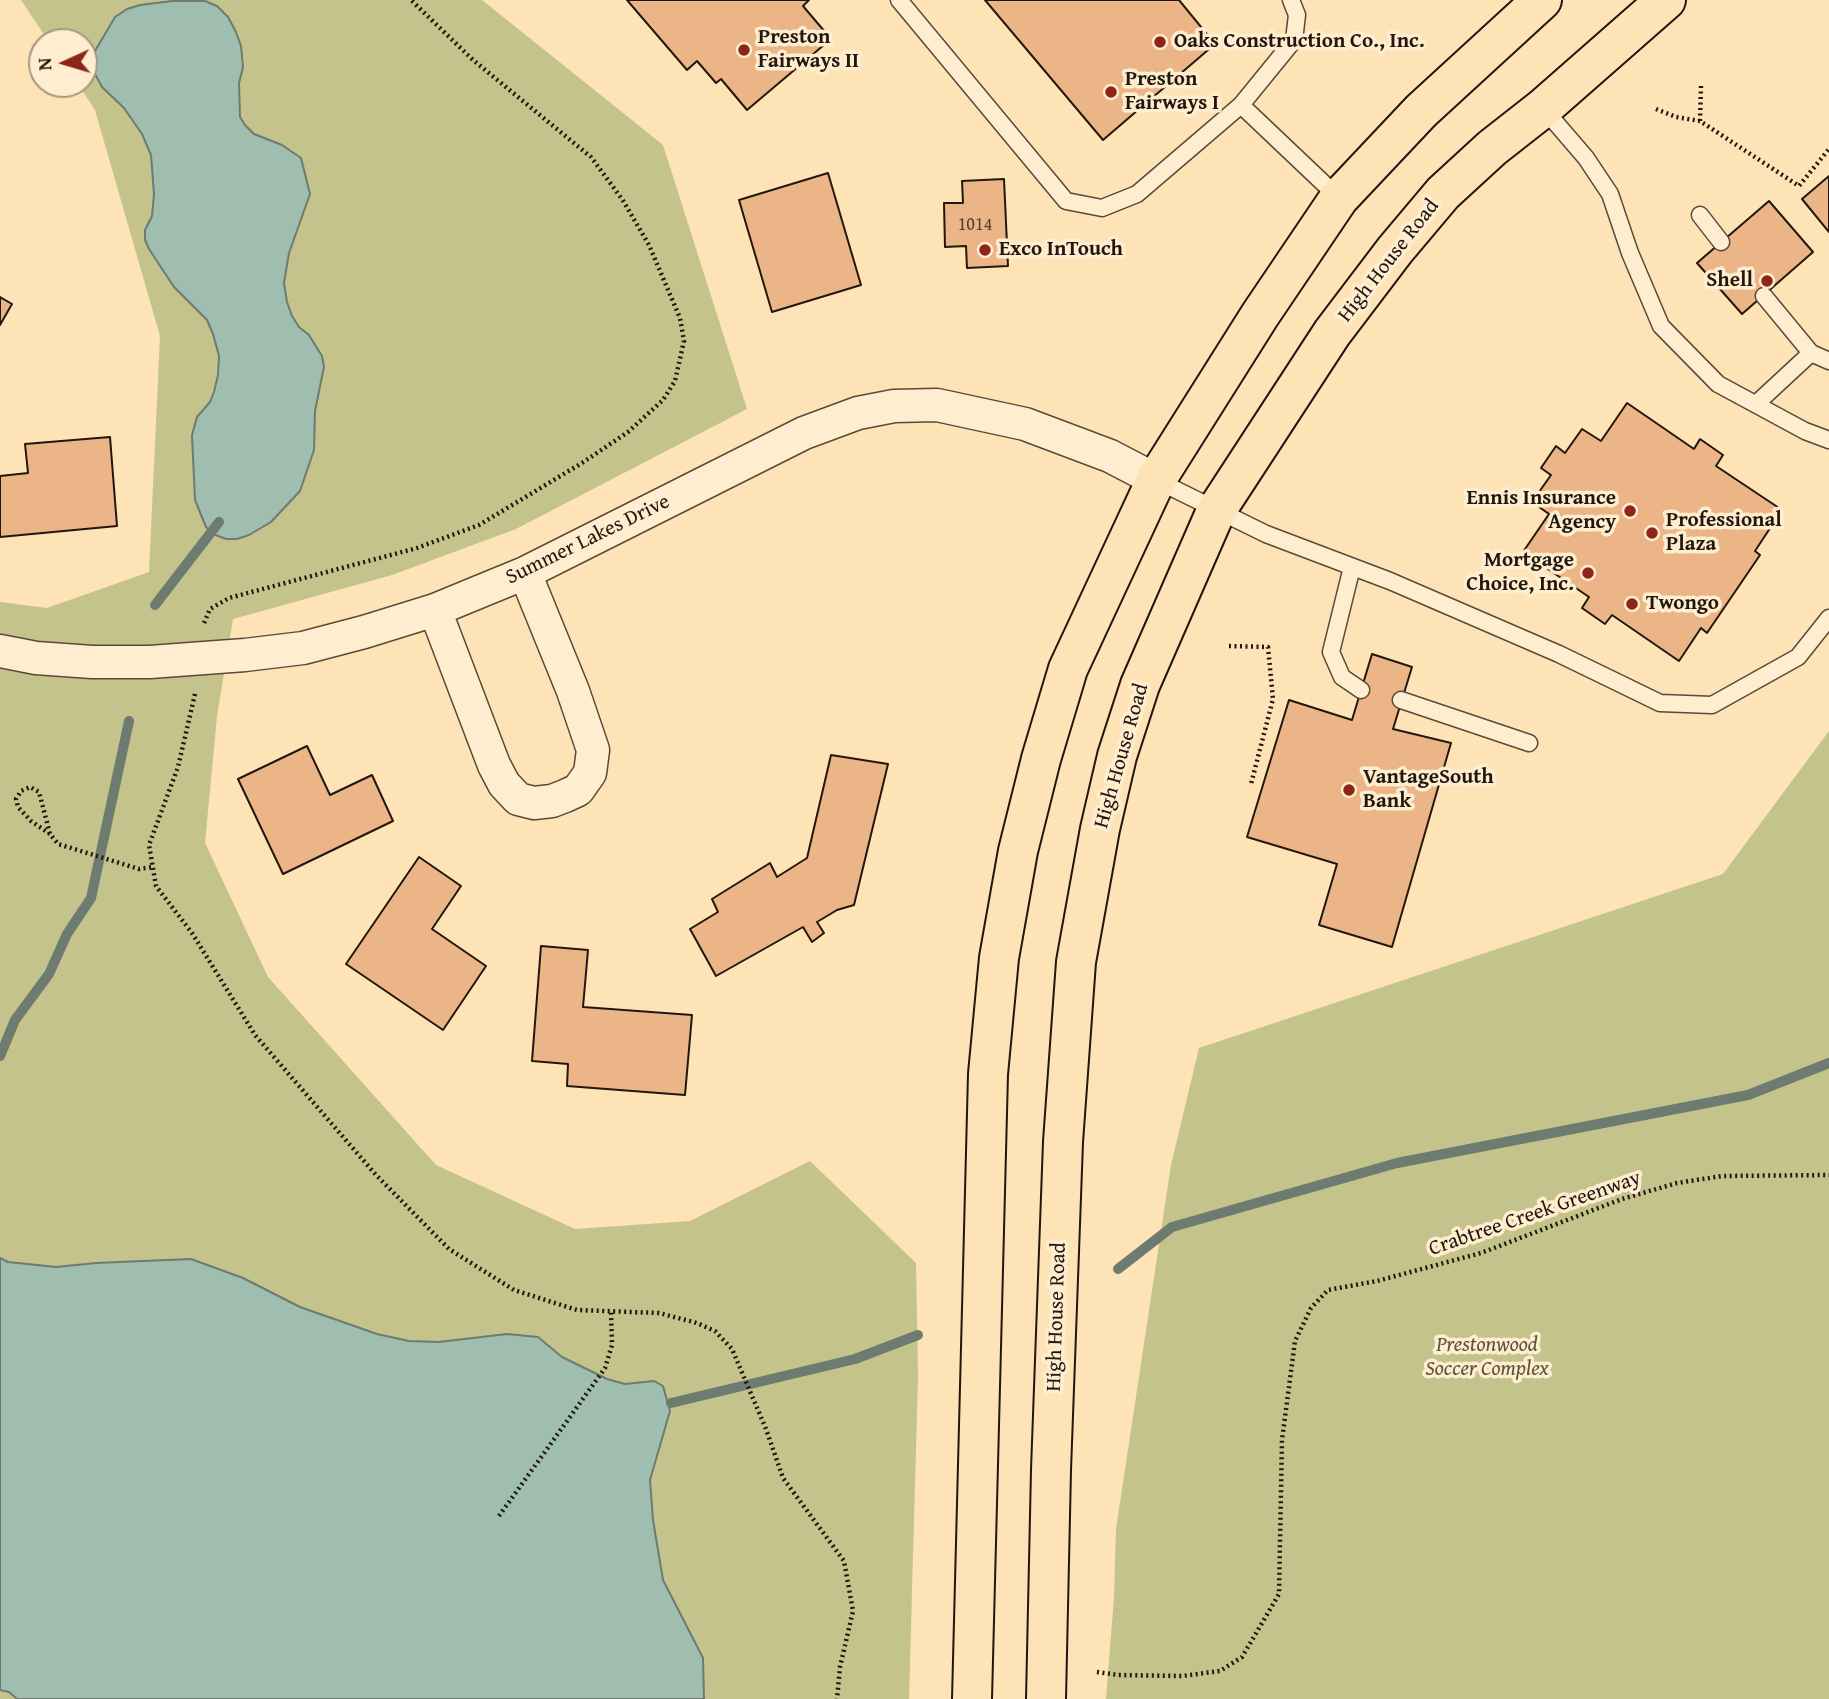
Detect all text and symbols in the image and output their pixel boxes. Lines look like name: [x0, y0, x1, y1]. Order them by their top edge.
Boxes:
place label: Preston Fairways II: [758, 25, 859, 75]
north arrow: [28, 28, 98, 98]
place label: Oaks Construction Co., Inc.: [1174, 29, 1425, 55]
marker: Oaks Construction Co., Inc.: [1152, 34, 1168, 50]
marker: Preston Fairways II: [736, 42, 752, 58]
text: N: [30, 57, 58, 72]
place label: Preston Fairways I: [1125, 67, 1219, 117]
marker: Preston Fairways I: [1103, 84, 1119, 100]
street label: High House Road: [1333, 194, 1445, 328]
house number: 1014: [958, 214, 992, 236]
place label: Exco InTouch: [999, 237, 1123, 263]
marker: Exco InTouch: [977, 242, 993, 258]
place label: Shell: [1706, 268, 1753, 294]
marker: Shell: [1759, 273, 1775, 289]
place label: Ennis Insurance Agency: [1467, 486, 1616, 536]
street label: Summer Lakes Drive: [502, 489, 674, 591]
marker: Ennis Insurance Agency: [1622, 503, 1638, 519]
place label: Professional Plaza: [1666, 508, 1782, 558]
marker: Professional Plaza: [1644, 525, 1660, 541]
place label: Mortgage Choice, Inc.: [1466, 548, 1574, 598]
marker: Mortgage Choice, Inc.: [1580, 565, 1596, 581]
place label: Twongo: [1646, 591, 1719, 617]
marker: Twongo: [1624, 596, 1640, 612]
street label: High House Road: [1089, 681, 1155, 831]
place label: VantageSouth Bank: [1363, 765, 1494, 815]
marker: VantageSouth Bank: [1341, 782, 1357, 798]
street label: Crabtree Creek Greenway: [1426, 1166, 1644, 1262]
street label: High House Road: [1042, 1242, 1072, 1392]
park label: Prestonwood Soccer Complex: [1425, 1333, 1549, 1383]

